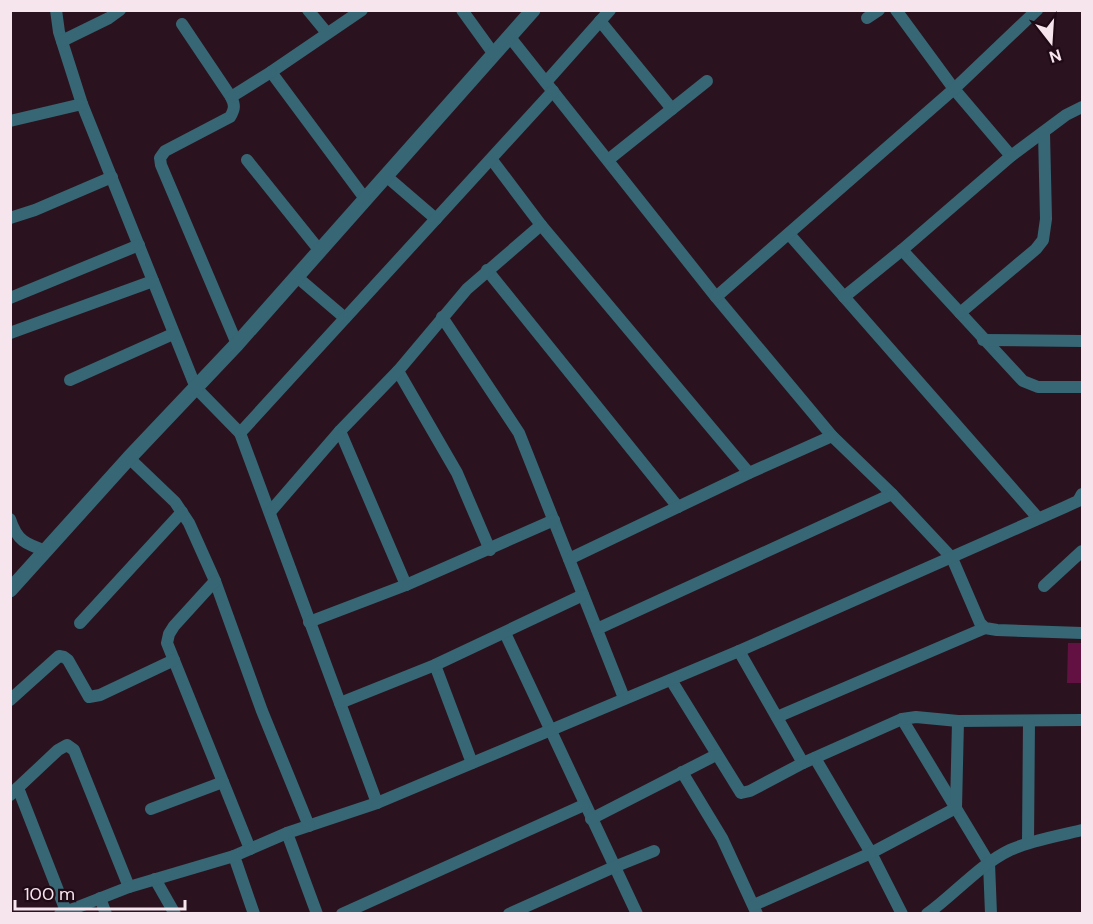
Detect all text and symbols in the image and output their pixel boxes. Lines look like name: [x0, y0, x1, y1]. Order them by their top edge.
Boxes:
north arrow: [1021, 12, 1081, 72]
text: N: [1047, 44, 1064, 68]
scale bar: [15, 873, 184, 911]
text: 100 m: [24, 882, 75, 906]

